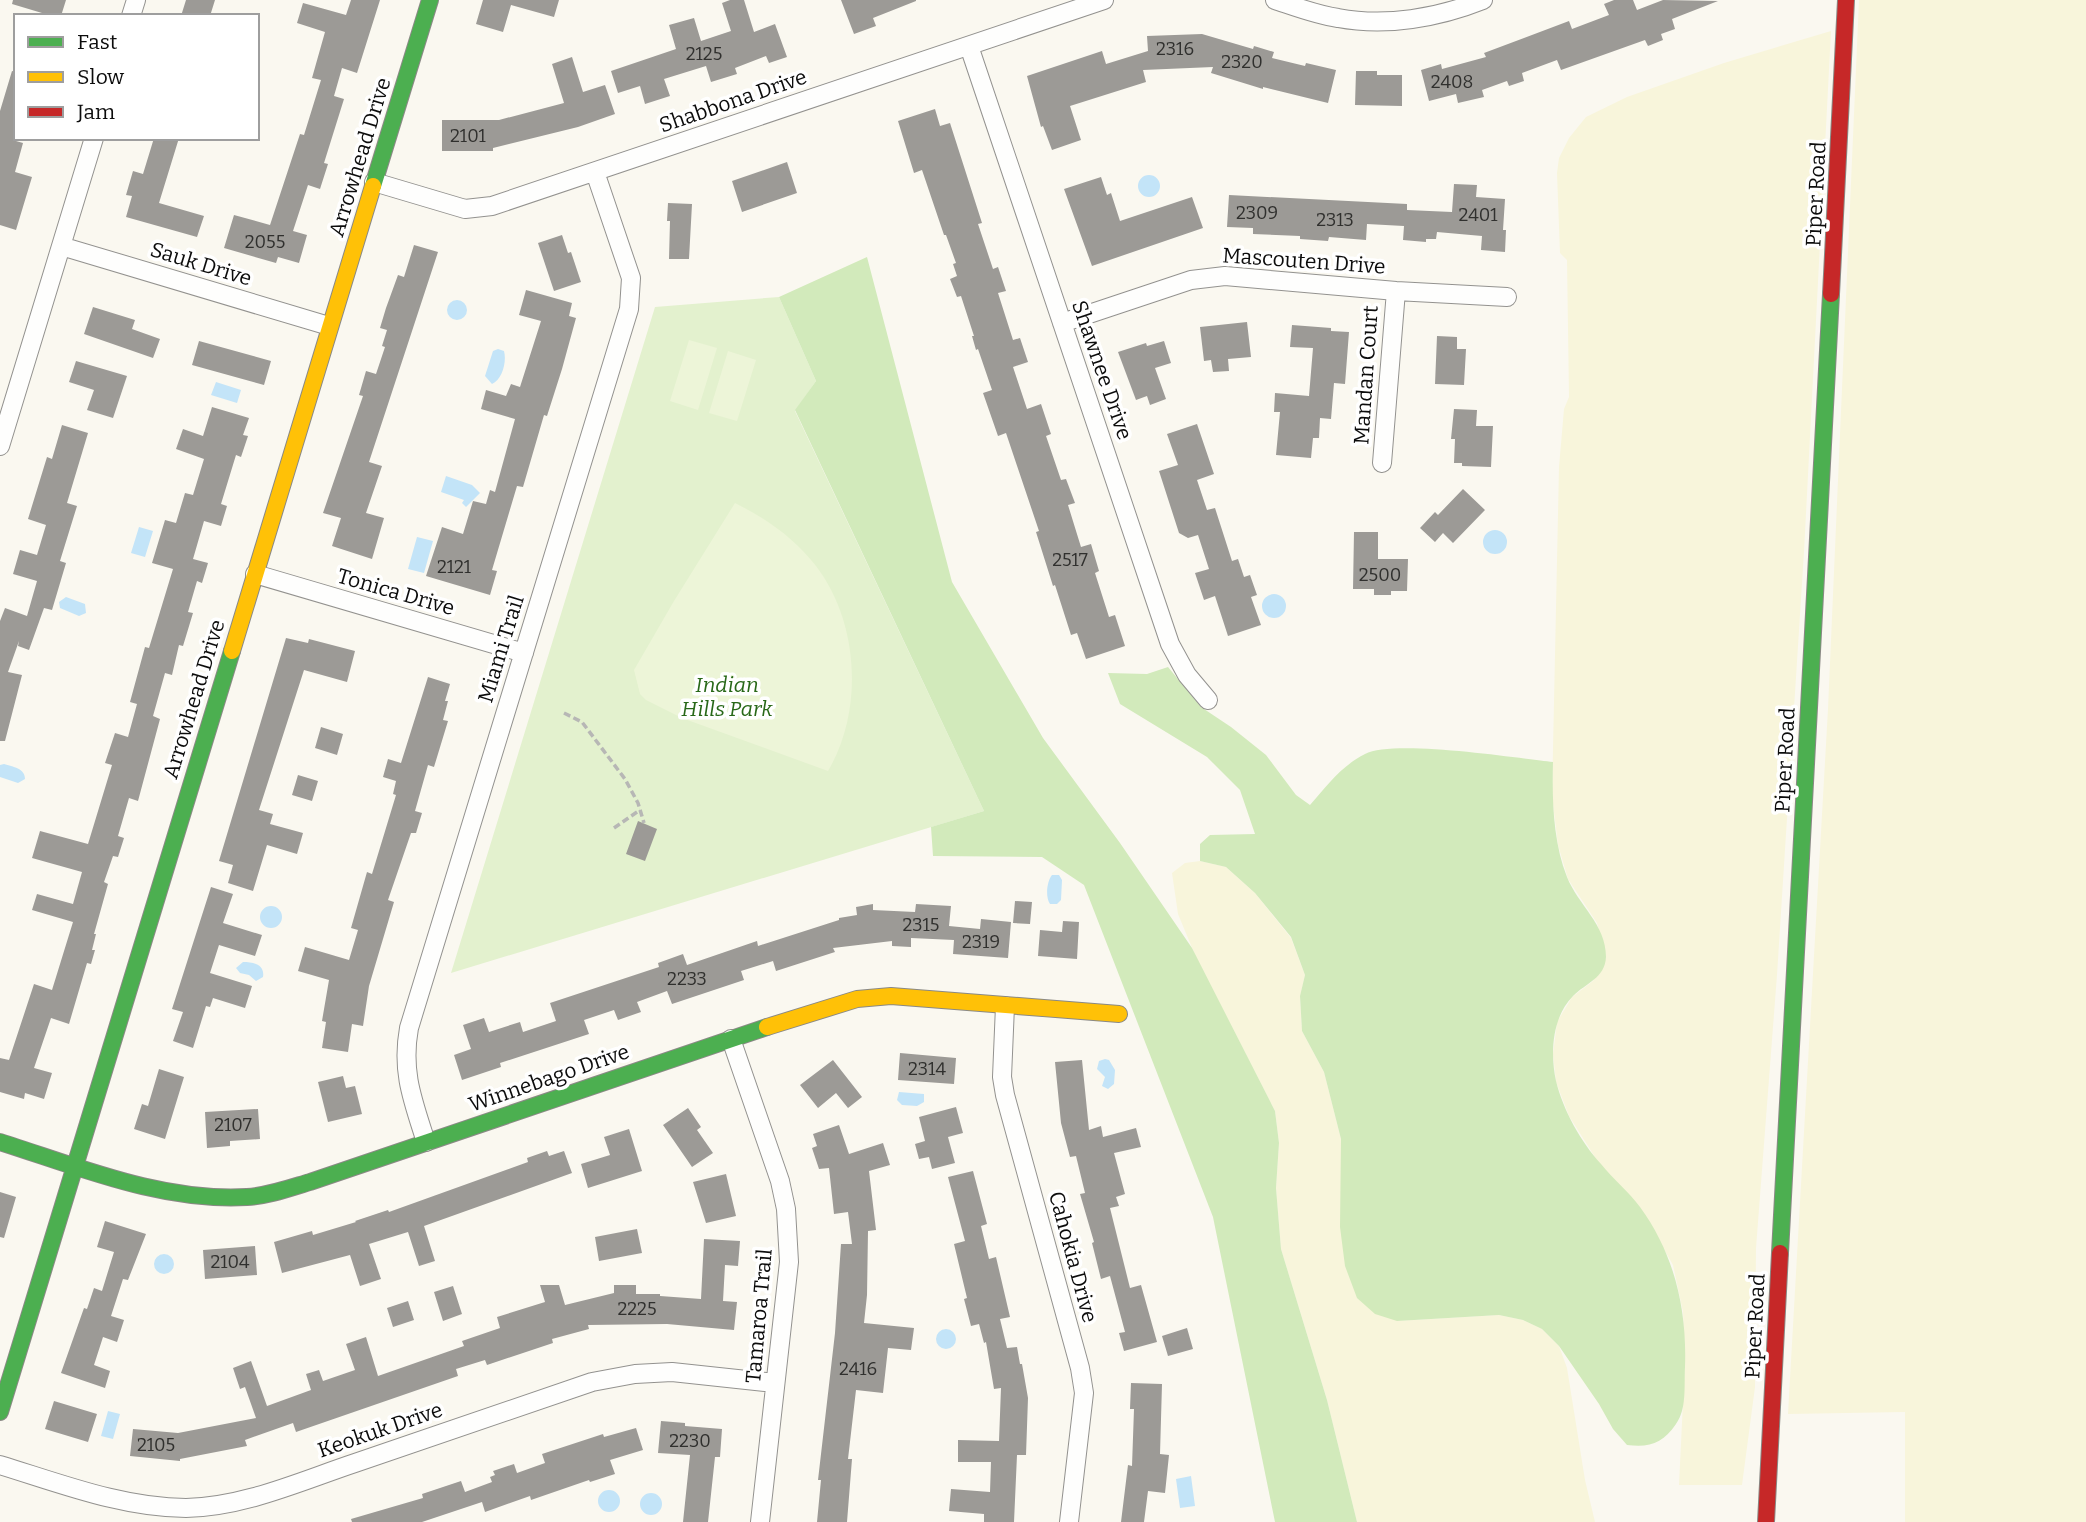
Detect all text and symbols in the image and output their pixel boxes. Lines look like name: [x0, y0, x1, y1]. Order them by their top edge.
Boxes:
legend: [14, 14, 259, 140]
text: Fast: [77, 29, 118, 55]
house number: 2316: [1156, 38, 1194, 60]
house number: 2125: [686, 43, 722, 65]
house number: 2320: [1221, 51, 1263, 73]
text: Slow: [77, 64, 124, 90]
street label: Shabbona Drive: [656, 64, 810, 138]
house number: 2408: [1431, 71, 1473, 93]
street label: Arrowhead Drive: [323, 74, 397, 240]
text: Jam: [76, 99, 115, 125]
house number: 2101: [450, 125, 487, 147]
street label: Piper Road: [1800, 141, 1832, 247]
house number: 2309: [1236, 202, 1278, 224]
house number: 2401: [1458, 204, 1498, 226]
house number: 2313: [1316, 209, 1354, 231]
house number: 2055: [245, 231, 285, 253]
street label: Sauk Drive: [147, 236, 255, 292]
street label: Mascouten Drive: [1222, 242, 1386, 280]
street label: Shawnee Drive: [1066, 297, 1138, 443]
street label: Mandan Court: [1348, 304, 1384, 445]
house number: 2517: [1052, 549, 1088, 571]
house number: 2121: [437, 556, 472, 578]
street label: Tonica Drive: [334, 563, 458, 621]
house number: 2500: [1359, 564, 1401, 586]
street label: Miami Trail: [472, 592, 530, 706]
street label: Arrowhead Drive: [157, 616, 231, 782]
park label: Indian Hills Park: [681, 672, 773, 722]
street label: Piper Road: [1769, 707, 1801, 813]
house number: 2315: [903, 914, 939, 936]
house number: 2319: [962, 931, 1000, 953]
house number: 2233: [667, 968, 707, 990]
street label: Winnebago Drive: [465, 1038, 633, 1118]
house number: 2314: [908, 1058, 946, 1080]
house number: 2107: [214, 1114, 252, 1136]
street label: Cahokia Drive: [1043, 1189, 1103, 1325]
street label: Tamaroa Trail: [740, 1248, 778, 1384]
house number: 2104: [210, 1251, 250, 1273]
street label: Piper Road: [1739, 1273, 1771, 1379]
house number: 2225: [618, 1298, 657, 1320]
house number: 2416: [839, 1358, 877, 1380]
street label: Keokuk Drive: [314, 1397, 446, 1463]
house number: 2230: [669, 1430, 711, 1452]
house number: 2105: [137, 1434, 175, 1456]

